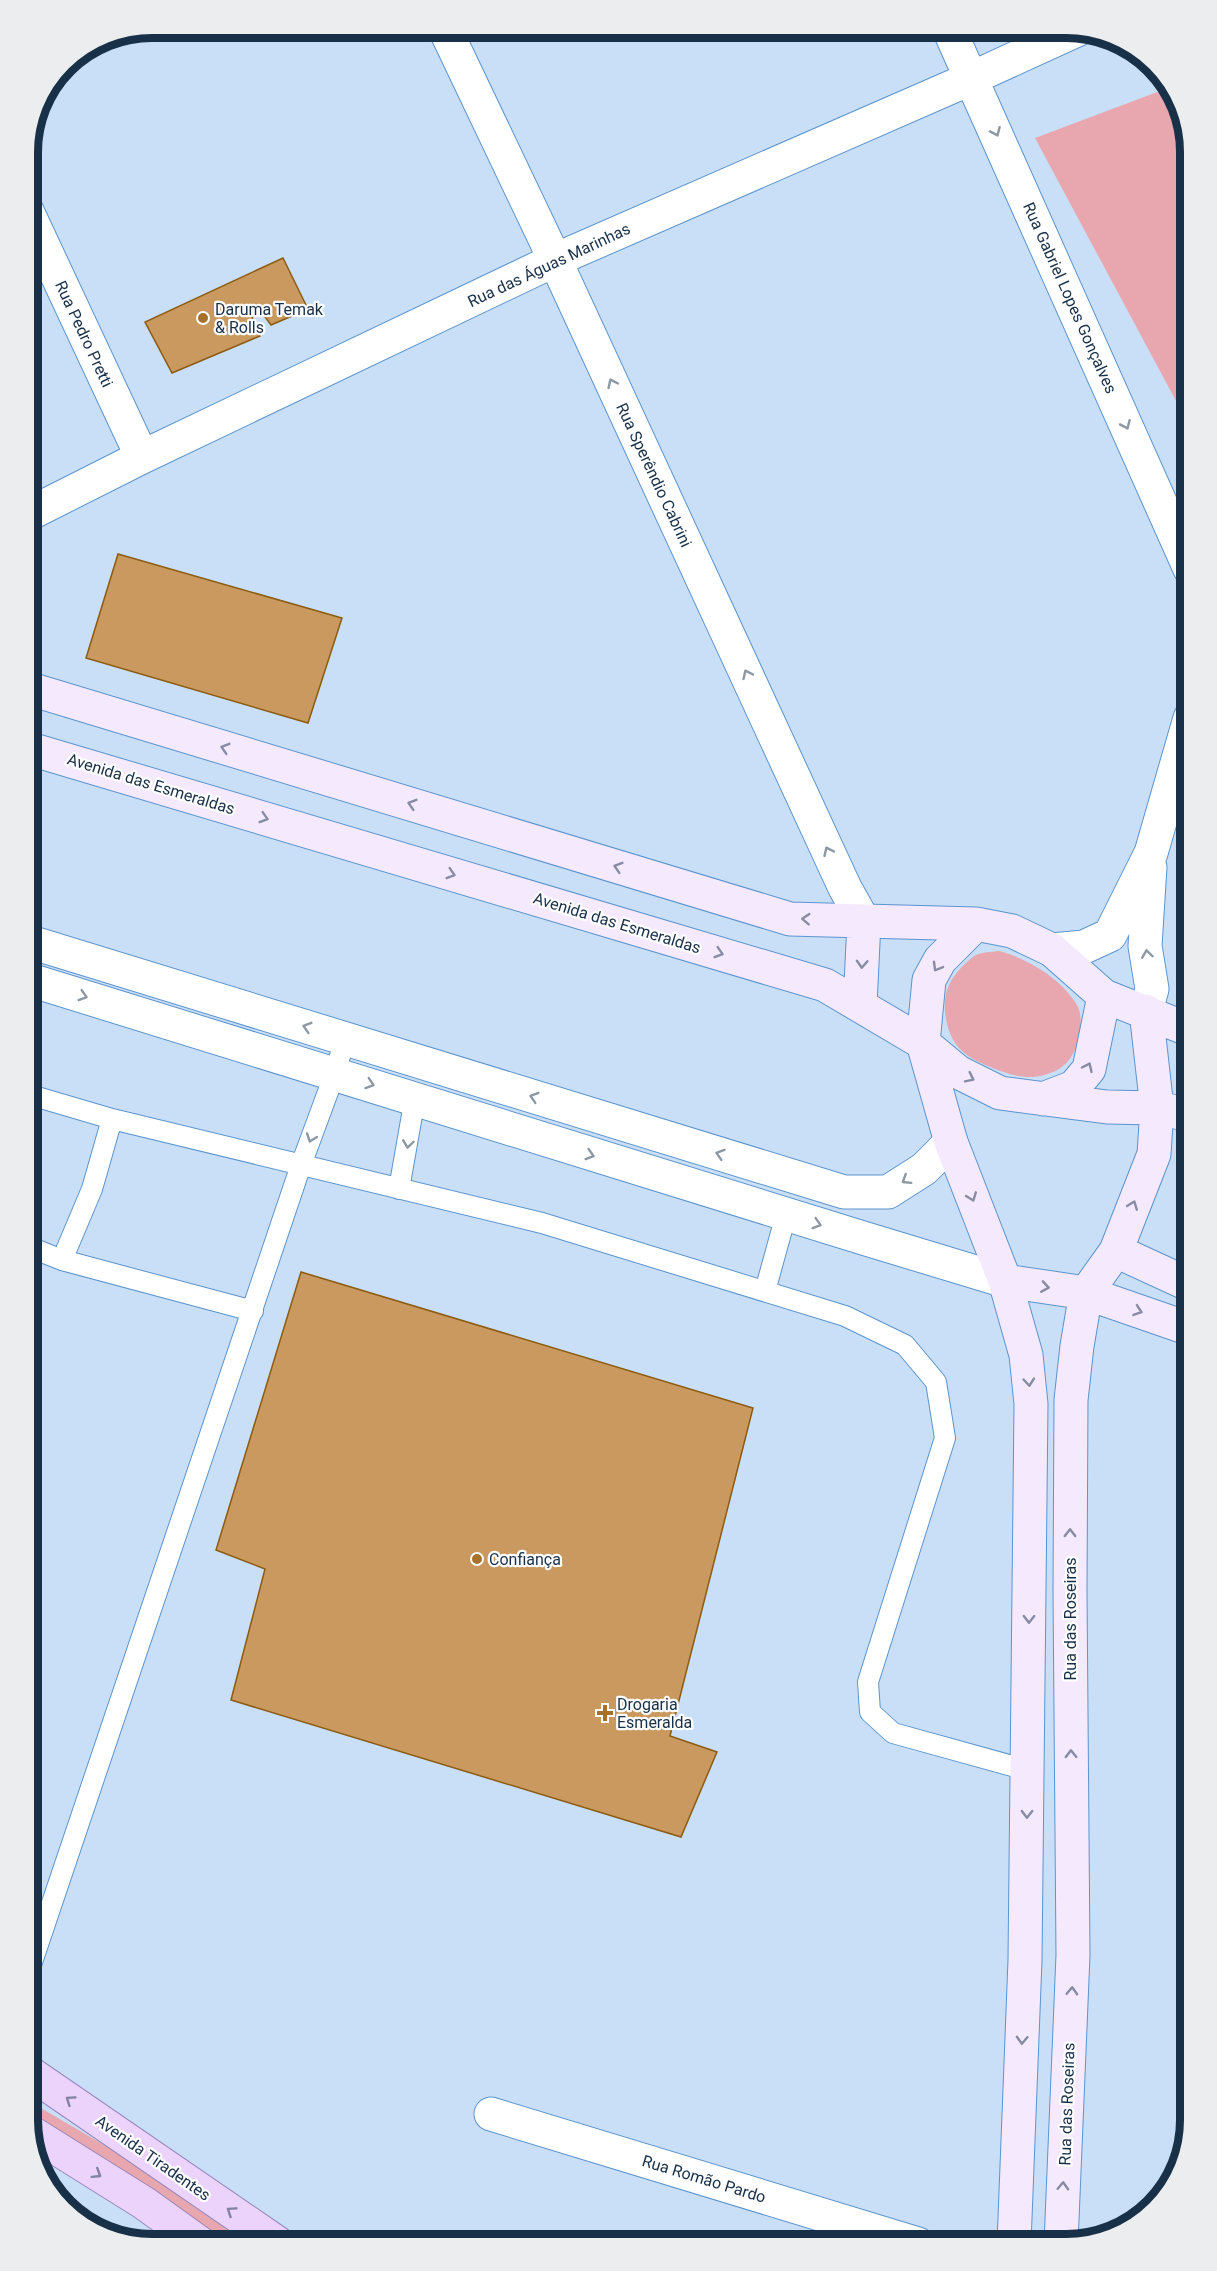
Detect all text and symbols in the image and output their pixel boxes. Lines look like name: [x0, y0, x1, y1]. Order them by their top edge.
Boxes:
one-way arrow: [989, 125, 1001, 136]
street label: Rua Gabriel Lopes Gonçalves: [1019, 199, 1121, 397]
street label: Rua das Águas Marinhas: [465, 219, 633, 311]
street label: Rua Pedro Pretti: [51, 278, 117, 390]
place label: Daruma Temak & Rolls: [215, 300, 324, 337]
marker: Daruma Temak & Rolls: [196, 311, 210, 325]
one-way arrow: [607, 378, 619, 389]
street label: Rua Sperêndio Cabrini: [612, 400, 696, 550]
one-way arrow: [1119, 419, 1131, 430]
one-way arrow: [742, 670, 754, 681]
one-way arrow: [220, 743, 231, 755]
street label: Avenida das Esmeraldas: [65, 749, 237, 819]
one-way arrow: [407, 799, 418, 811]
one-way arrow: [258, 811, 269, 823]
one-way arrow: [824, 847, 836, 858]
one-way arrow: [614, 862, 624, 874]
one-way arrow: [445, 867, 456, 879]
street label: Avenida das Esmeraldas: [531, 888, 703, 958]
one-way arrow: [801, 913, 810, 926]
one-way arrow: [713, 946, 724, 958]
one-way arrow: [1141, 949, 1153, 959]
one-way arrow: [856, 959, 869, 968]
one-way arrow: [933, 961, 944, 971]
one-way arrow: [77, 989, 88, 1001]
one-way arrow: [302, 1022, 313, 1034]
one-way arrow: [1080, 1062, 1092, 1073]
one-way arrow: [964, 1070, 975, 1082]
one-way arrow: [364, 1077, 375, 1089]
one-way arrow: [529, 1092, 540, 1104]
one-way arrow: [306, 1132, 318, 1143]
one-way arrow: [402, 1138, 415, 1148]
one-way arrow: [584, 1148, 595, 1160]
one-way arrow: [715, 1149, 726, 1161]
one-way arrow: [902, 1173, 913, 1184]
one-way arrow: [965, 1190, 977, 1201]
one-way arrow: [1126, 1200, 1138, 1211]
one-way arrow: [811, 1217, 822, 1229]
one-way arrow: [1041, 1281, 1050, 1293]
one-way arrow: [1132, 1304, 1143, 1317]
one-way arrow: [1022, 1378, 1035, 1387]
one-way arrow: [1064, 1528, 1076, 1537]
place label: Confiança: [489, 1550, 561, 1569]
marker: Confiança: [470, 1552, 484, 1566]
street label: Rua das Roseiras: [1061, 1558, 1080, 1681]
one-way arrow: [1023, 1615, 1035, 1624]
place label: Drogaria Esmeralda: [617, 1695, 692, 1732]
marker: Drogaria Esmeralda: [598, 1706, 612, 1720]
one-way arrow: [1065, 1749, 1077, 1758]
one-way arrow: [1021, 1810, 1033, 1819]
one-way arrow: [1065, 1986, 1078, 1995]
one-way arrow: [1015, 2035, 1028, 2044]
street label: Rua das Roseiras: [1055, 2042, 1079, 2166]
one-way arrow: [66, 2096, 76, 2108]
street label: Avenida Tiradentes: [92, 2111, 214, 2205]
street label: Rua Romão Pardo: [640, 2151, 768, 2207]
one-way arrow: [91, 2166, 101, 2178]
one-way arrow: [1057, 2181, 1070, 2190]
one-way arrow: [226, 2207, 237, 2218]

